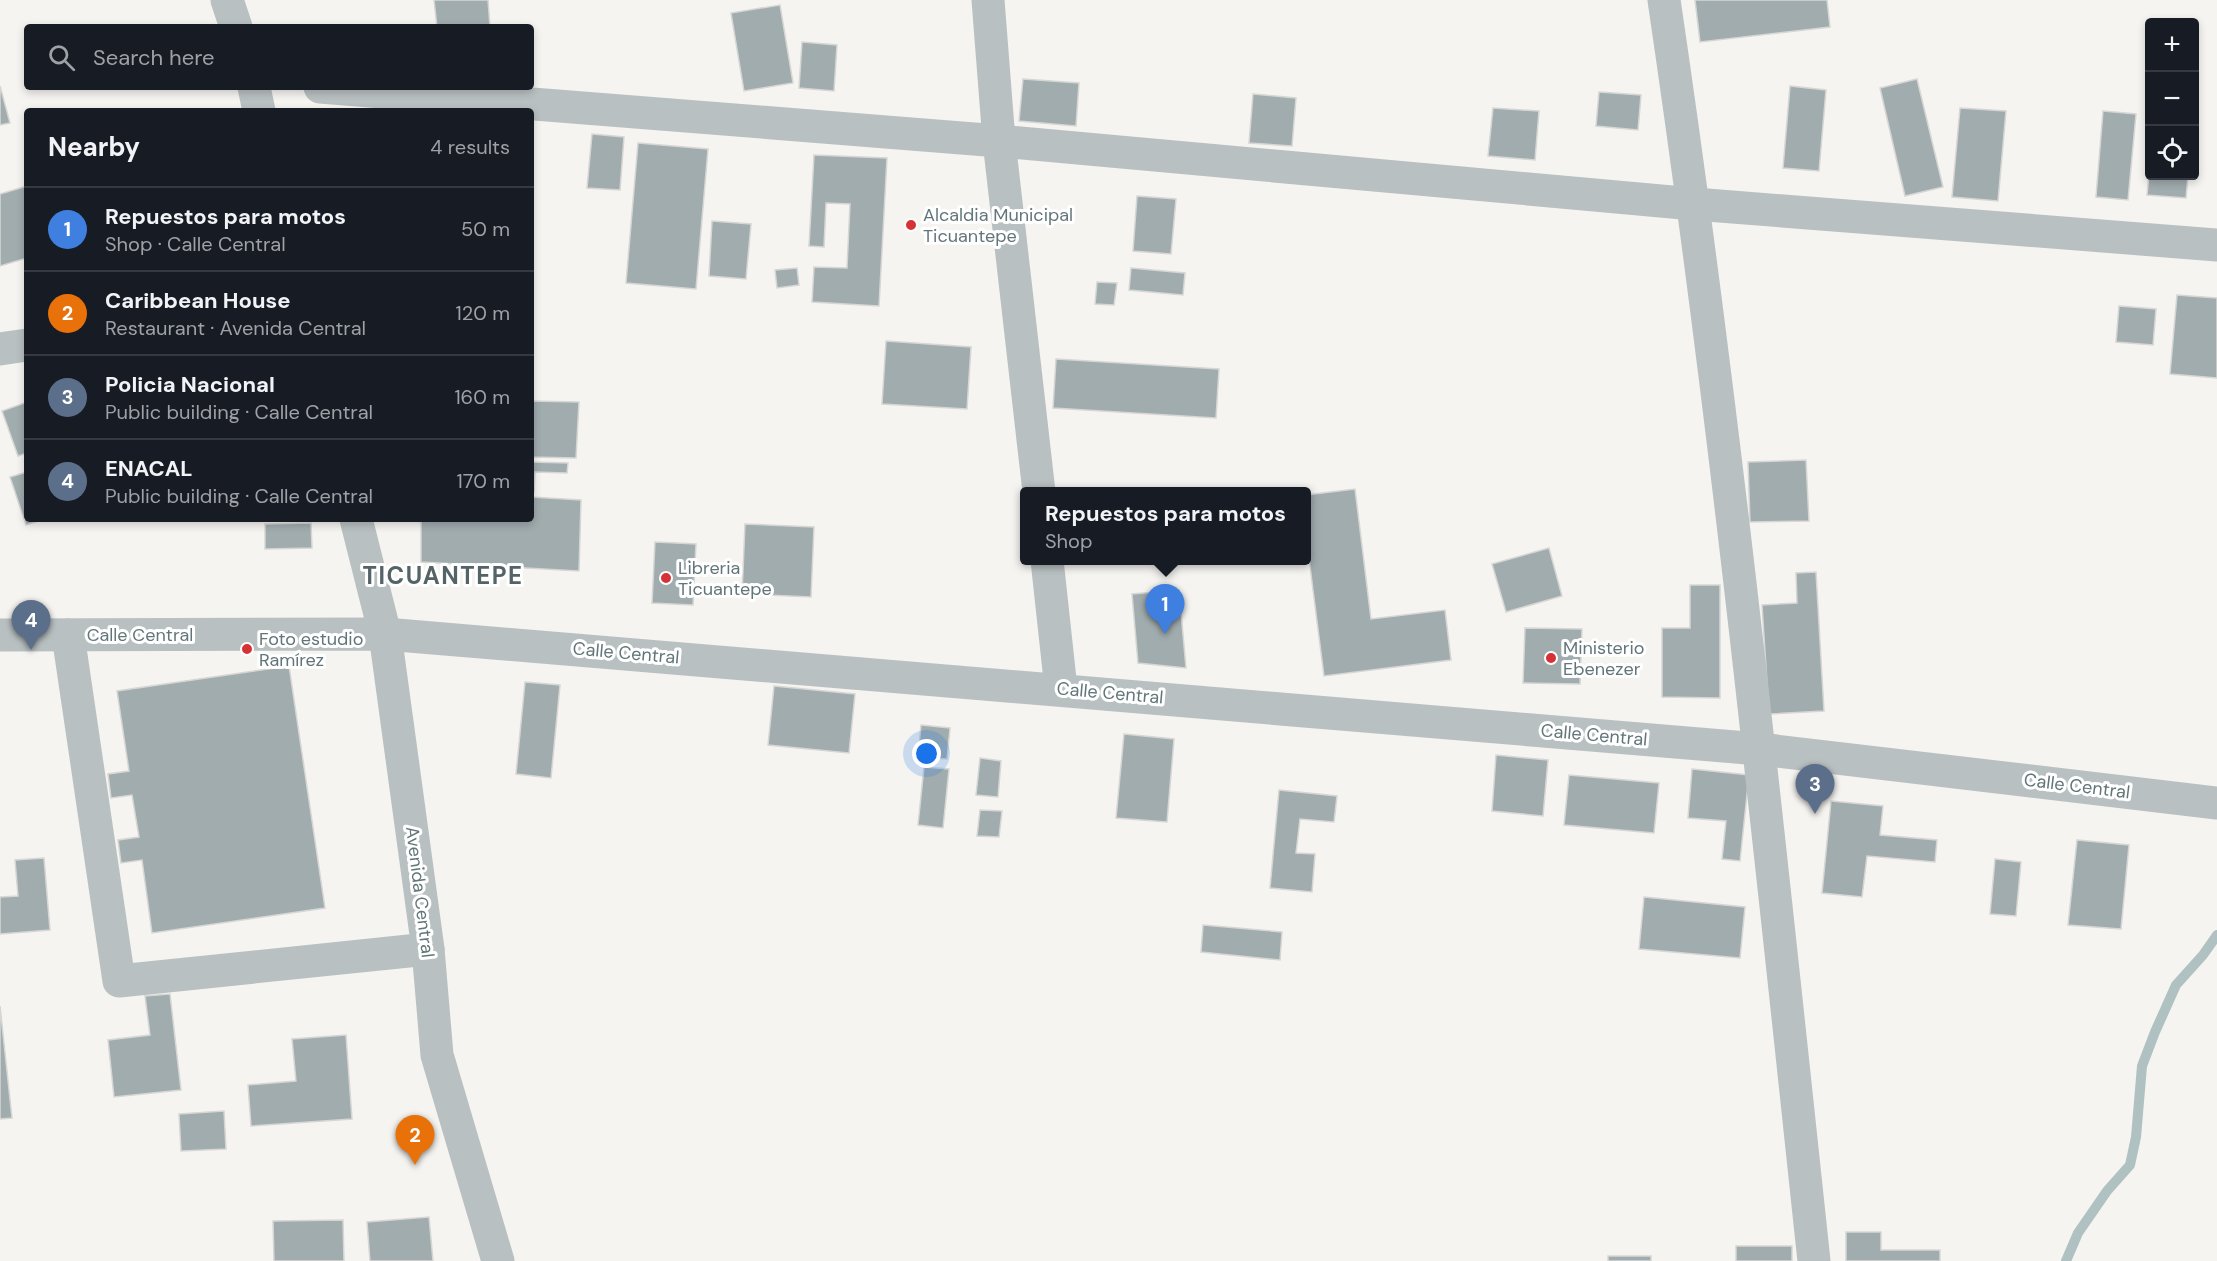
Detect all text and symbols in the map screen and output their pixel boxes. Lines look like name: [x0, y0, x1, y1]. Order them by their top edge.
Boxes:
map controls: [2145, 18, 2199, 180]
button: +: [2145, 18, 2199, 72]
search box: [24, 24, 534, 90]
icon: search: [45, 41, 78, 74]
text: Search here: [93, 43, 214, 72]
button: −: [2145, 72, 2199, 126]
button: locate: [2145, 126, 2199, 180]
text: Nearby: [48, 130, 140, 164]
text: 4 results: [430, 134, 510, 160]
text: Repuestos para motos: [105, 202, 346, 231]
place label: Alcaldia Municipal Ticuantepe: [923, 203, 1073, 248]
text: 1: [64, 216, 71, 242]
text: 50 m: [461, 216, 510, 242]
marker: Alcaldia Municipal Ticuantepe: [904, 218, 918, 232]
text: Shop · Calle Central: [105, 231, 286, 257]
text: Caribbean House: [105, 286, 290, 315]
text: 2: [62, 300, 73, 326]
text: 120 m: [456, 300, 510, 326]
text: Restaurant · Avenida Central: [105, 315, 366, 341]
text: Policia Nacional: [105, 370, 275, 399]
text: 3: [61, 384, 74, 410]
text: 160 m: [454, 384, 510, 410]
text: Public building · Calle Central: [105, 399, 373, 425]
text: ENACAL: [105, 454, 193, 483]
text: 4: [61, 468, 74, 494]
text: 170 m: [457, 468, 510, 494]
text: Public building · Calle Central: [105, 483, 373, 509]
popup: [1020, 487, 1311, 565]
text: Repuestos para motos: [1045, 499, 1286, 528]
text: Shop: [1045, 528, 1092, 554]
place label: Libreria Ticuantepe: [678, 556, 772, 601]
district label: TICUANTEPE: [363, 560, 523, 591]
marker: Libreria Ticuantepe: [659, 571, 673, 585]
pin: 1: [1146, 584, 1184, 634]
pin: 4: [12, 600, 51, 650]
street label: Calle Central: [87, 623, 193, 647]
place label: Foto estudio Ramírez: [259, 627, 363, 672]
street label: Calle Central: [572, 636, 680, 670]
place label: Ministerio Ebenezer: [1563, 636, 1644, 681]
marker: Foto estudio Ramírez: [240, 642, 254, 656]
marker: Ministerio Ebenezer: [1544, 651, 1558, 665]
street label: Calle Central: [1056, 676, 1164, 710]
street label: Calle Central: [1540, 718, 1648, 752]
your location: [912, 739, 941, 768]
pin: 3: [1796, 764, 1834, 814]
street label: Calle Central: [2023, 768, 2131, 804]
street label: Avenida Central: [400, 825, 440, 959]
pin: 2: [396, 1116, 434, 1165]

